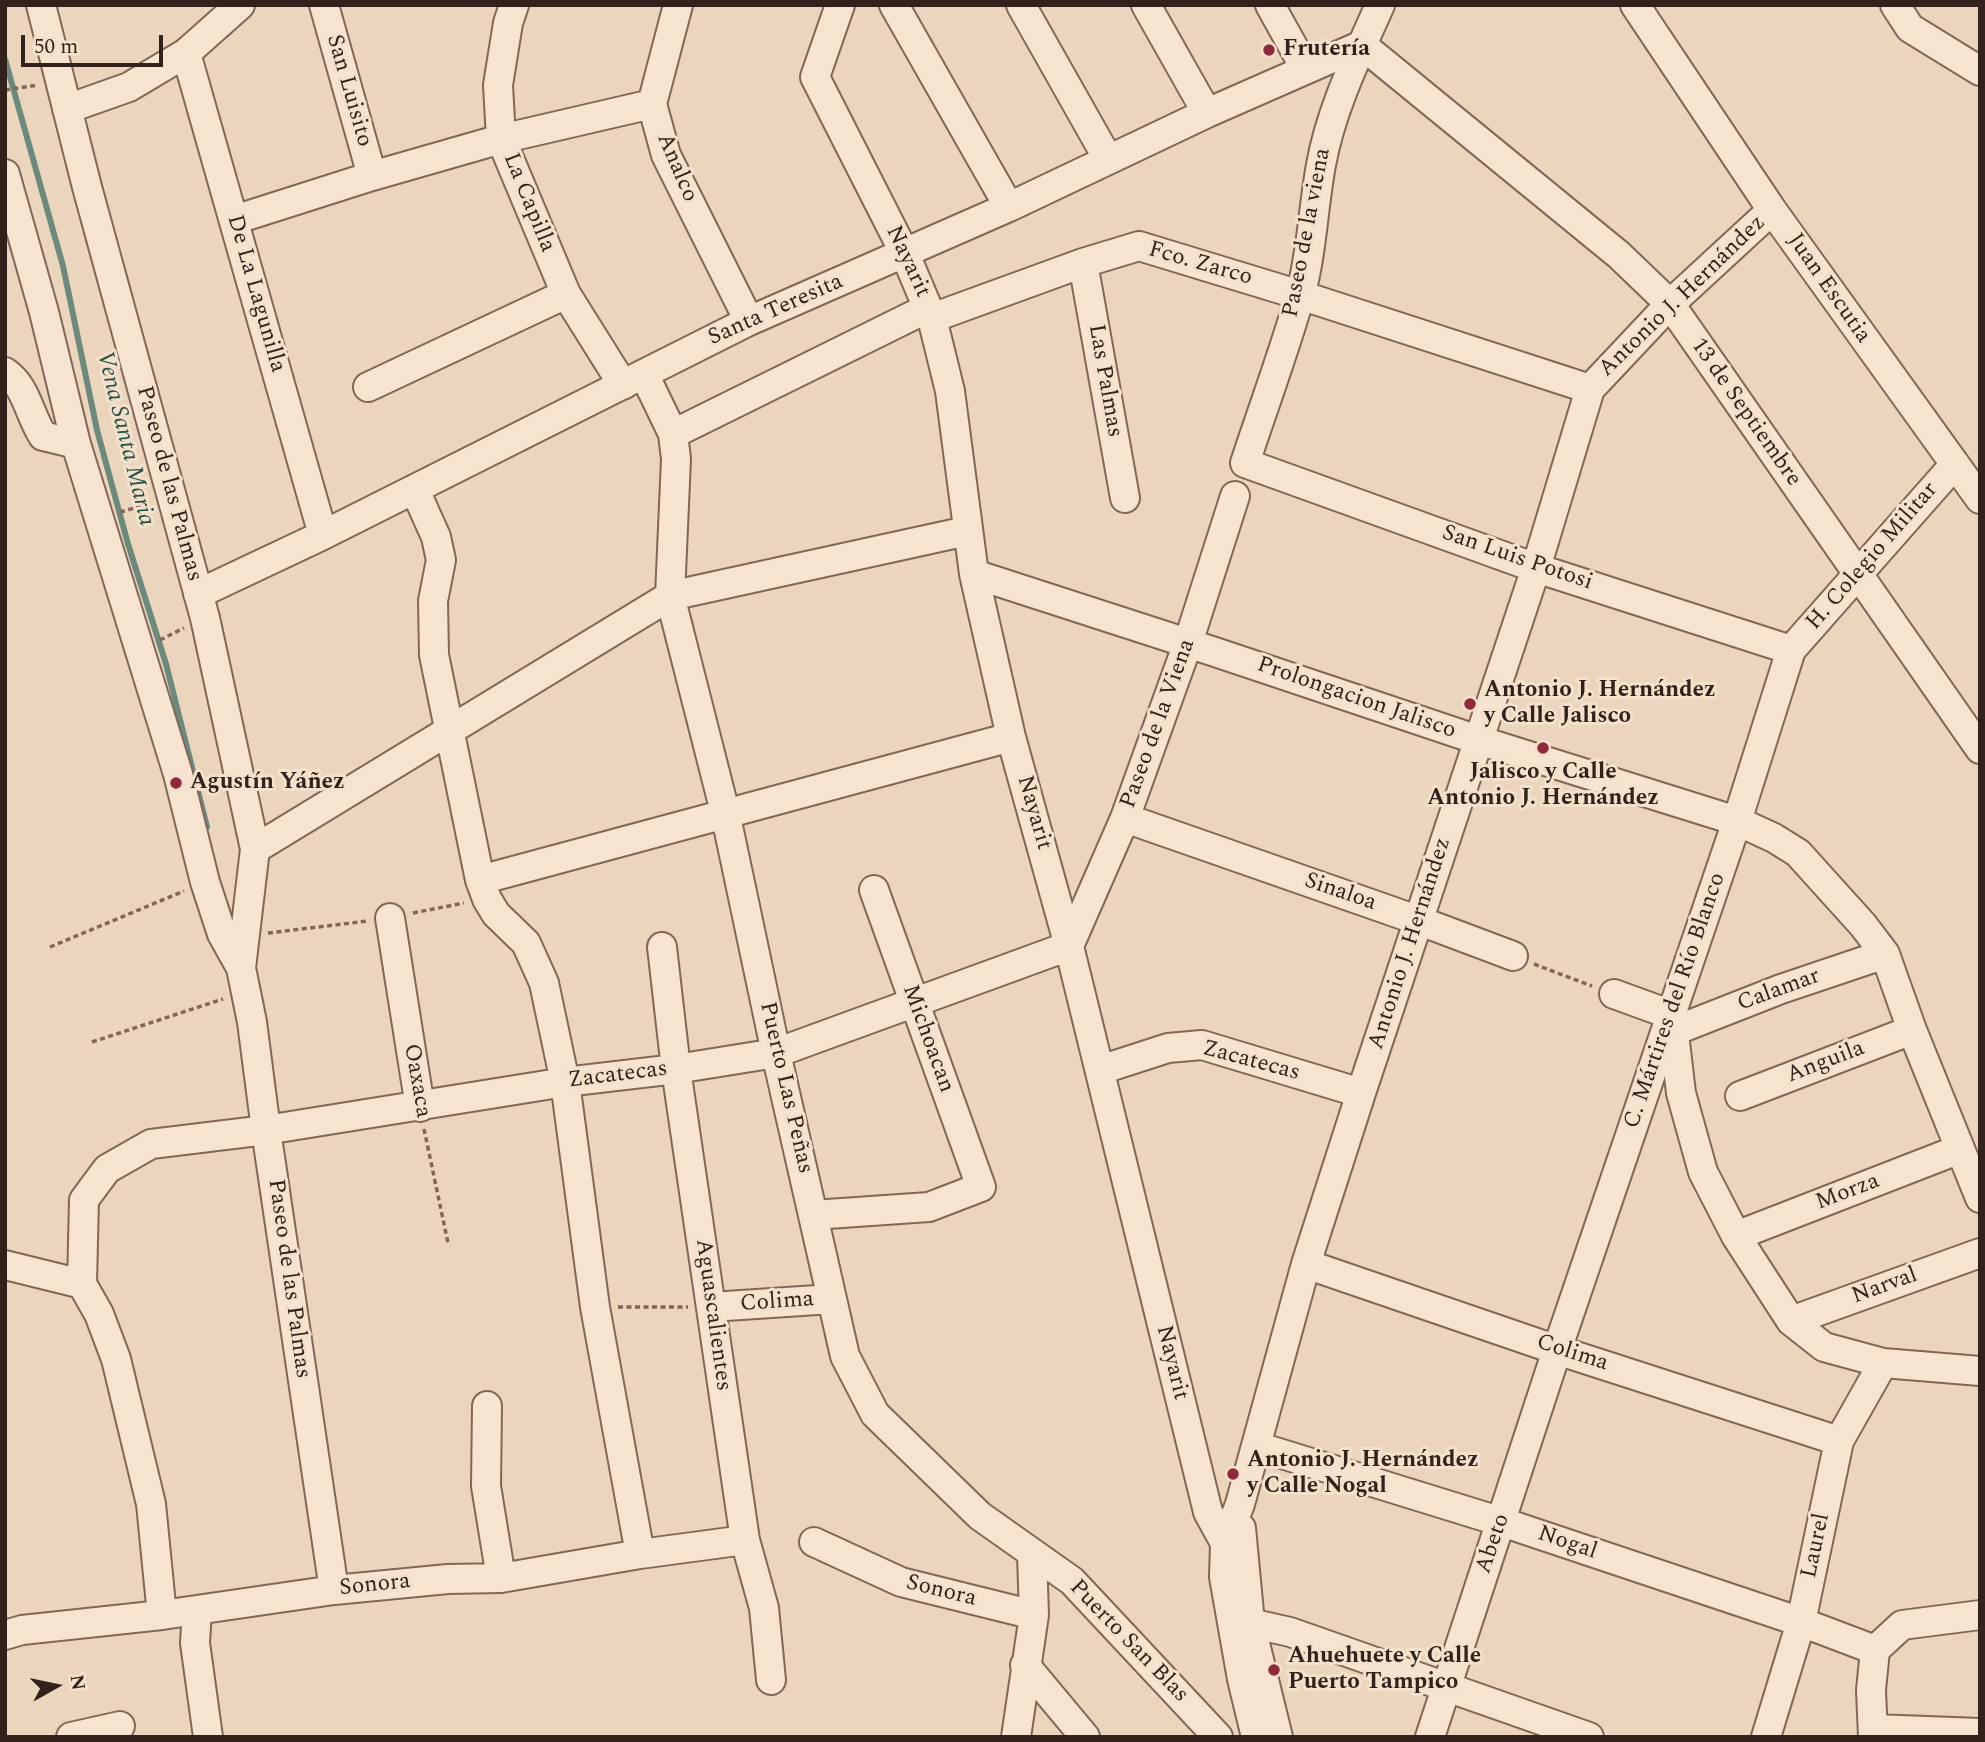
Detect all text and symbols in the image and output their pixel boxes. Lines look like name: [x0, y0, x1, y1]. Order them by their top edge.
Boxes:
scale bar: [24, 21, 166, 65]
text: 50 m: [34, 31, 78, 63]
street label: San Luisito: [319, 32, 377, 150]
place label: Frutería: [1283, 36, 1370, 64]
marker: Frutería: [1261, 42, 1277, 58]
street label: Analco: [649, 130, 703, 206]
street label: Paseo de la viena: [1278, 146, 1338, 320]
street label: La Capilla: [496, 149, 560, 257]
street label: Antonio J. Hernández: [1594, 210, 1772, 384]
street label: De La Lagunilla: [219, 212, 291, 376]
street label: Nayarit: [878, 222, 936, 302]
street label: Juan Escutia: [1780, 229, 1876, 349]
street label: Fco. Zarco: [1145, 237, 1255, 293]
street label: Santa Teresita: [704, 269, 848, 353]
street label: Las Palmas: [1080, 322, 1128, 440]
street label: 13 de Septiembre: [1684, 334, 1806, 492]
water label: Vena Santa Maria: [88, 349, 160, 529]
street label: Paseo de las Palmas: [129, 383, 207, 585]
street label: H. Colegio Militar: [1801, 477, 1945, 637]
street label: San Luis Potosi: [1438, 520, 1596, 598]
street label: Paseo de la Viena: [1116, 636, 1202, 812]
street label: Prolongacion Jalisco: [1253, 652, 1459, 746]
place label: Antonio J. Hernández y Calle Jalisco: [1484, 677, 1716, 731]
marker: Antonio J. Hernández y Calle Jalisco: [1462, 696, 1478, 712]
marker: Jalisco y Calle Antonio J. Hernández: [1535, 740, 1551, 756]
place label: Jalisco y Calle Antonio J. Hernández: [1427, 759, 1659, 813]
place label: Agustín Yáñez: [190, 769, 345, 797]
street label: Nayarit: [1009, 773, 1057, 853]
marker: Agustín Yáñez: [168, 775, 184, 791]
street label: Antonio J. Hernández: [1364, 835, 1458, 1053]
street label: Sinaloa: [1300, 868, 1380, 918]
street label: C. Mártires del Río Blanco: [1619, 869, 1733, 1133]
street label: Calamar: [1734, 963, 1824, 1019]
street label: Michoacan: [895, 981, 959, 1097]
street label: Puerto Las Peñas: [752, 999, 818, 1177]
street label: Zacatecas: [1199, 1036, 1303, 1088]
street label: Anguila: [1783, 1036, 1869, 1090]
street label: Oaxaca: [396, 1042, 436, 1120]
street label: Zacatecas: [567, 1056, 669, 1096]
street label: Morza: [1812, 1168, 1884, 1218]
street label: Paseo de las Palmas: [260, 1178, 316, 1380]
street label: Aguascalientes: [688, 1237, 736, 1393]
street label: Narval: [1849, 1262, 1921, 1312]
street label: Colima: [739, 1287, 815, 1319]
street label: Nayarit: [1148, 1323, 1194, 1403]
street label: Colima: [1533, 1329, 1611, 1379]
place label: Antonio J. Hernández y Calle Nogal: [1247, 1447, 1479, 1501]
marker: Antonio J. Hernández y Calle Nogal: [1225, 1466, 1241, 1482]
street label: Abeto: [1471, 1510, 1517, 1578]
street label: Laurel: [1797, 1511, 1837, 1581]
street label: Nogal: [1534, 1521, 1600, 1567]
street label: Sonora: [338, 1569, 412, 1603]
street label: Sonora: [903, 1570, 979, 1614]
street label: Puerto San Blas: [1062, 1575, 1194, 1709]
place label: Ahuehuete y Calle Puerto Tampico: [1288, 1643, 1481, 1697]
north arrow: [21, 1651, 91, 1721]
marker: Ahuehuete y Calle Puerto Tampico: [1266, 1662, 1282, 1678]
text: N: [62, 1673, 93, 1693]

